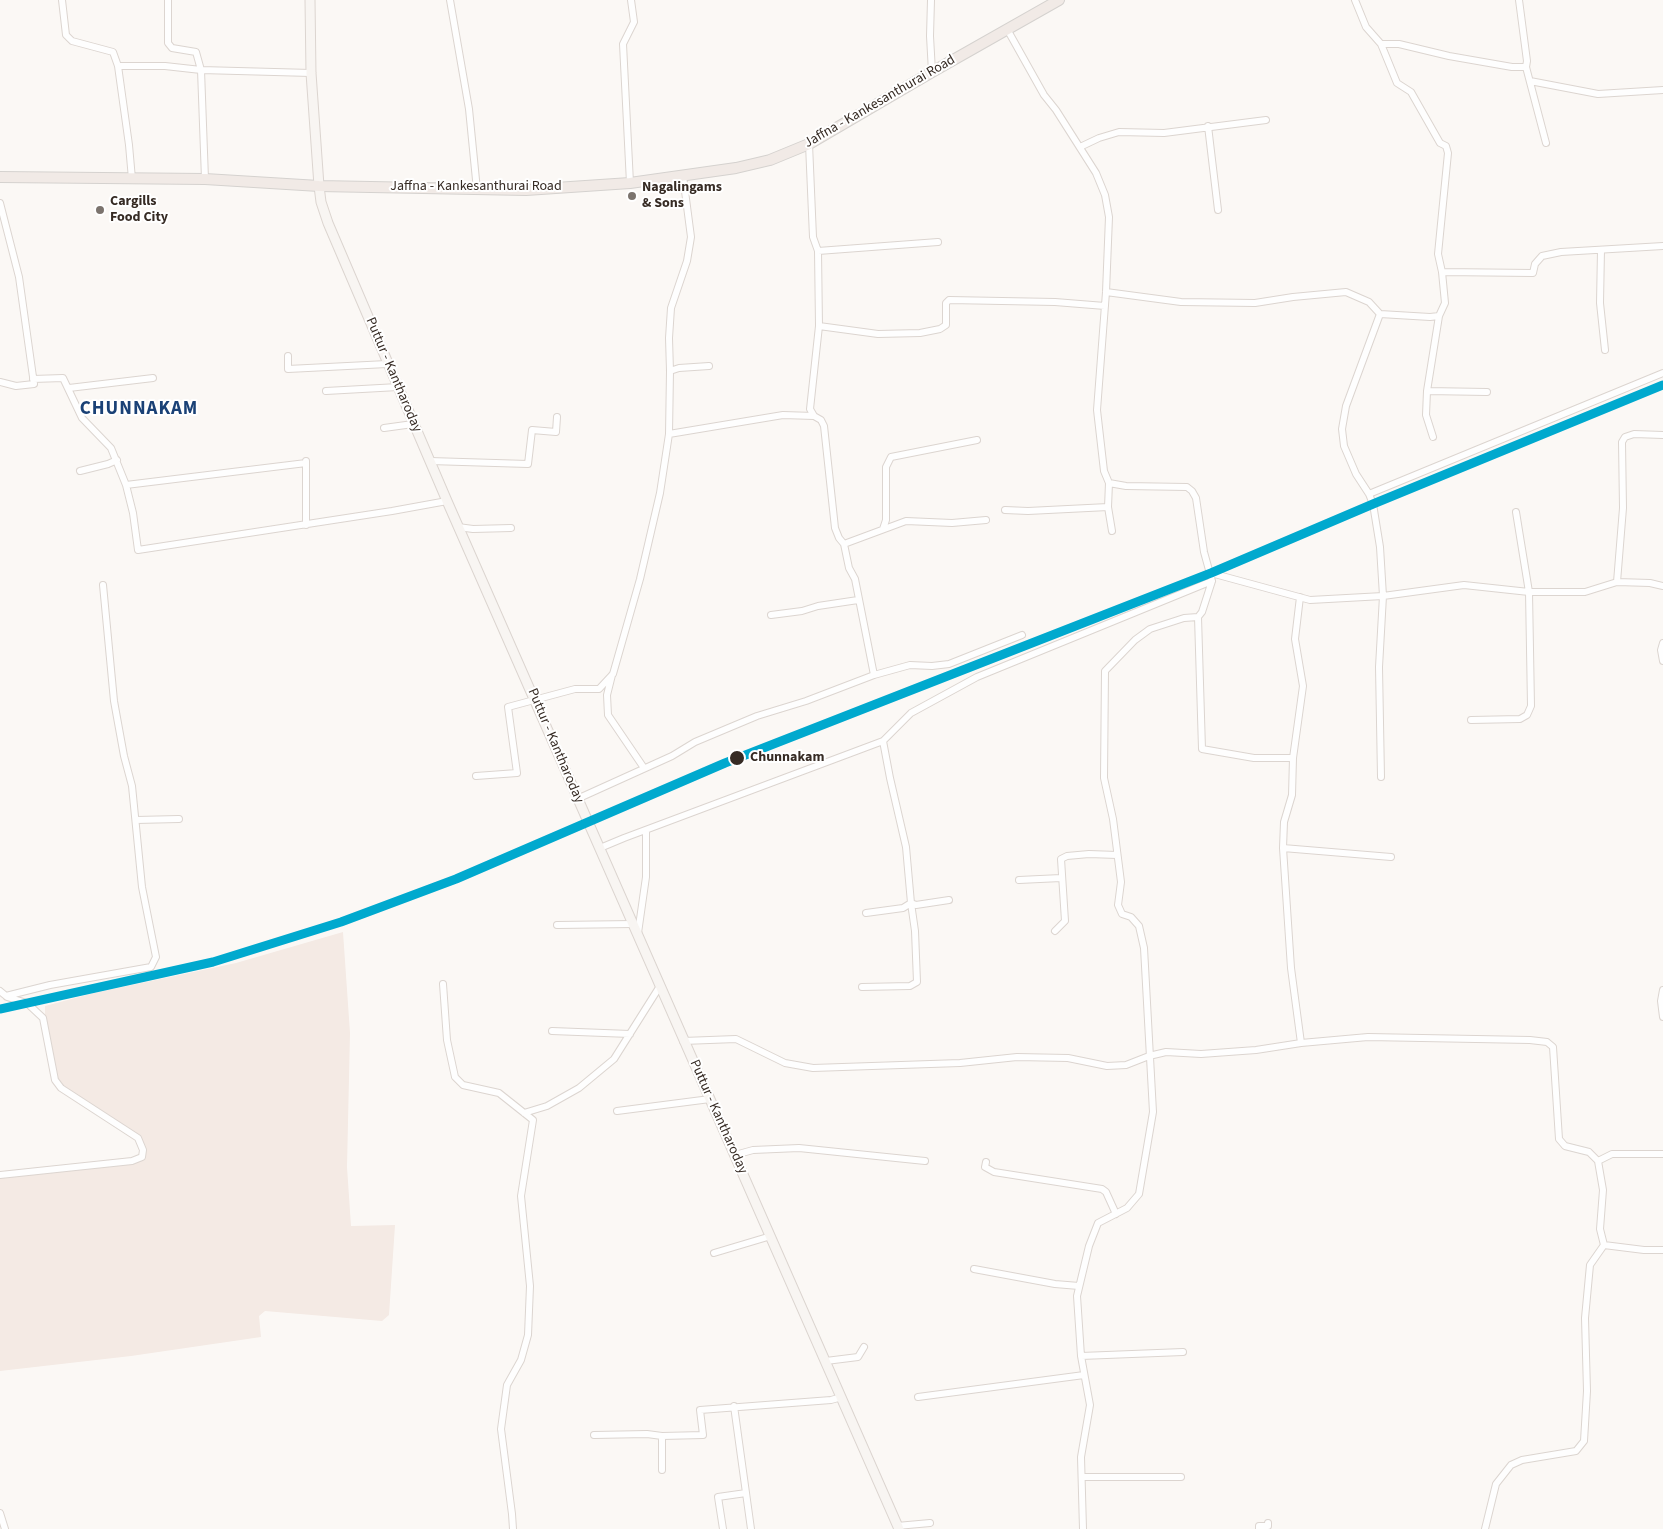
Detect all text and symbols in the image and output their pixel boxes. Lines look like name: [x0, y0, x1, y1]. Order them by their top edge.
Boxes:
street label: Jaffna - Kankesanthurai Road: [802, 52, 958, 152]
street label: Jaffna - Kankesanthurai Road: [390, 179, 562, 195]
place label: Nagalingams & Sons: [642, 180, 722, 212]
marker: Nagalingams & Sons: [626, 190, 638, 202]
place label: Cargills Food City: [110, 194, 168, 226]
marker: Cargills Food City: [94, 204, 106, 216]
street label: Puttur - Kantharoday: [361, 315, 425, 435]
district label: CHUNNAKAM: [79, 399, 199, 421]
street label: Puttur - Kantharoday: [523, 686, 587, 806]
marker: Chunnakam: [728, 749, 746, 767]
place label: Chunnakam: [750, 750, 824, 766]
street label: Puttur - Kantharoday: [685, 1057, 751, 1177]

